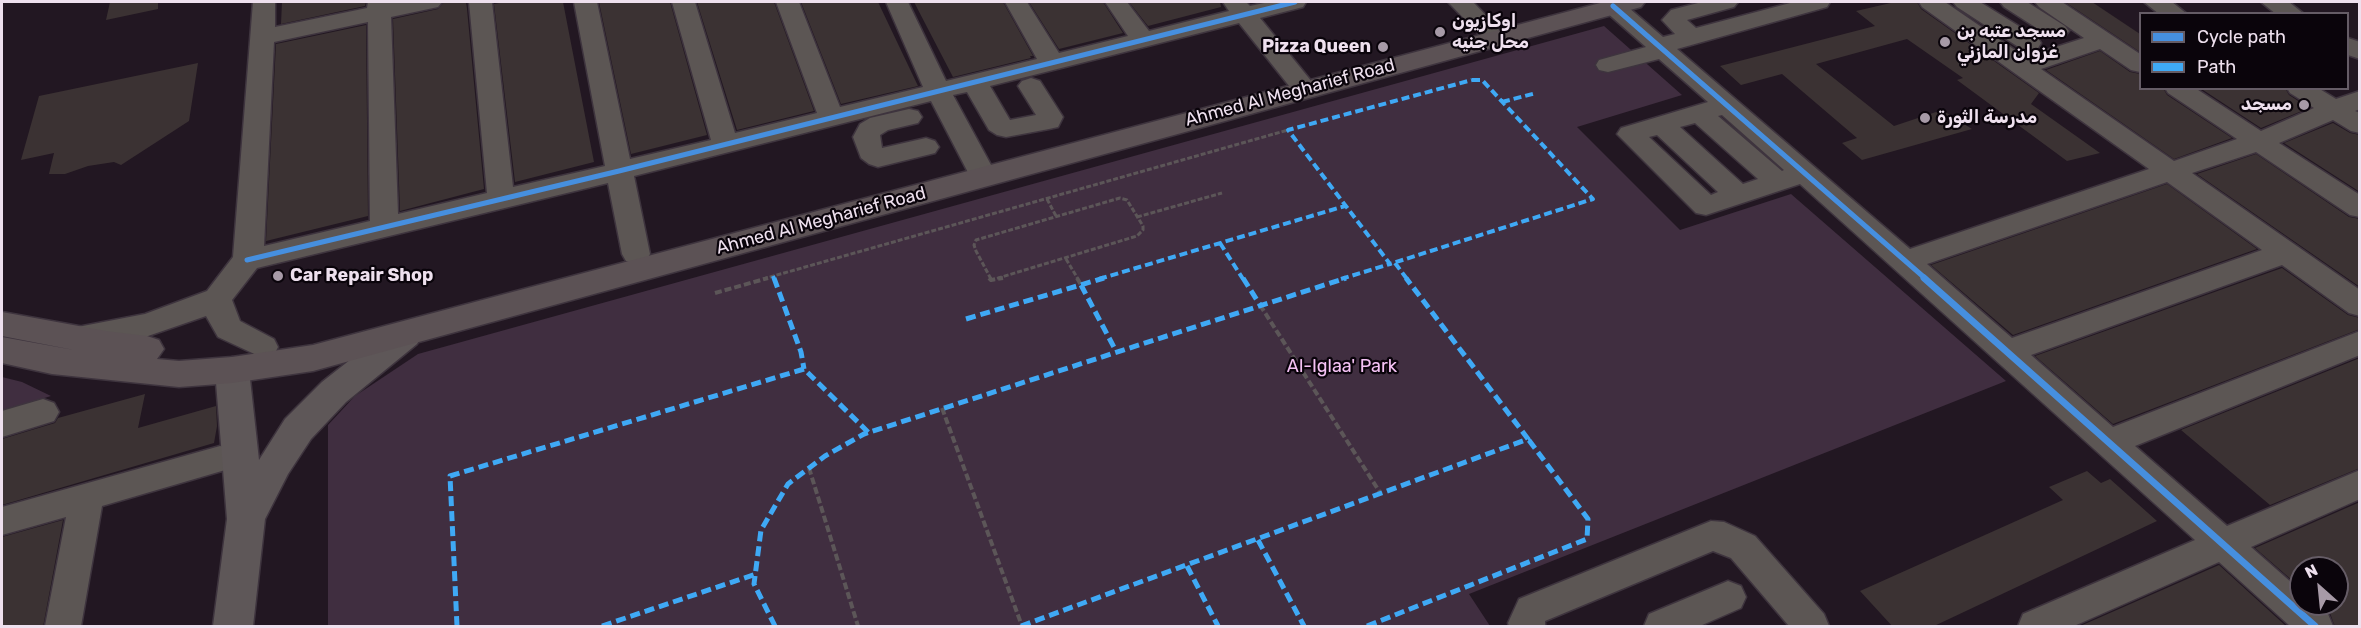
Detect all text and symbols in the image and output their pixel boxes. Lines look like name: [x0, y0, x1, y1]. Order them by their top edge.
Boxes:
place label: اوكازيون محل جنيه: [1452, 11, 1529, 54]
legend: [2139, 12, 2349, 90]
place label: مسجد عتبه بن غزوان المازني: [1957, 21, 2066, 63]
marker: اوكازيون محل جنيه: [1433, 25, 1447, 39]
text: Cycle path: [2197, 26, 2286, 48]
marker: مسجد عتبه بن غزوان المازني: [1938, 35, 1952, 49]
place label: Pizza Queen: [1262, 36, 1371, 58]
marker: Pizza Queen: [1376, 40, 1390, 54]
street label: Ahmed Al Megharief Road: [1183, 55, 1397, 131]
text: Path: [2197, 56, 2236, 78]
place label: مسجد: [2241, 94, 2292, 116]
marker: مسجد: [2297, 98, 2311, 112]
place label: مدرسة الثورة: [1937, 107, 2037, 129]
marker: مدرسة الثورة: [1918, 111, 1932, 125]
street label: Ahmed Al Megharief Road: [714, 183, 928, 259]
place label: Car Repair Shop: [290, 265, 433, 287]
marker: Car Repair Shop: [271, 269, 285, 283]
park label: Al-Iglaa' Park: [1287, 356, 1397, 378]
north arrow: [2289, 556, 2349, 616]
text: N: [2302, 560, 2321, 582]

